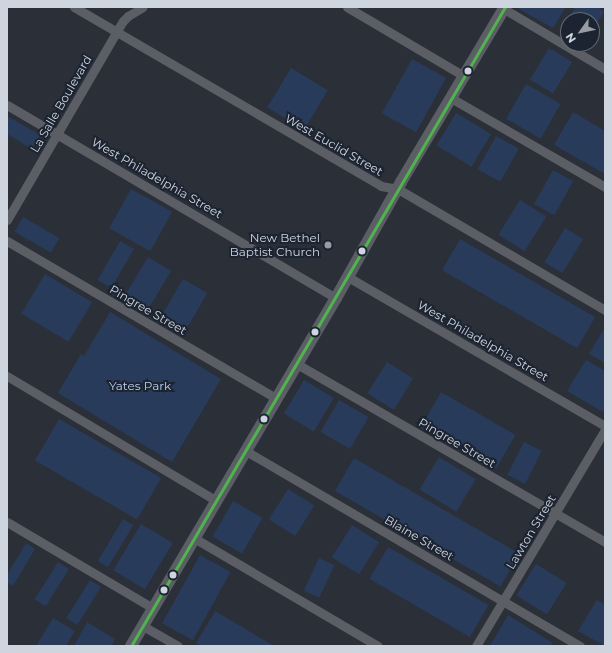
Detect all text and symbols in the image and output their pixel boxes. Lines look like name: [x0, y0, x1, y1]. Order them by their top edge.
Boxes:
north arrow: [560, 12, 600, 52]
text: N: [562, 30, 579, 46]
street label: La Salle Boulevard: [27, 53, 95, 155]
unlabelled marker: [463, 66, 473, 76]
street label: West Euclid Street: [283, 111, 385, 179]
street label: West Philadelphia Street: [89, 135, 225, 221]
place label: New Bethel Baptist Church: [230, 231, 320, 259]
marker: New Bethel Baptist Church: [323, 240, 333, 250]
unlabelled marker: [357, 246, 367, 256]
street label: Pingree Street: [107, 282, 189, 338]
street label: West Philadelphia Street: [415, 298, 551, 384]
unlabelled marker: [310, 327, 320, 337]
park label: Yates Park: [109, 379, 171, 393]
unlabelled marker: [259, 414, 269, 424]
street label: Pingree Street: [416, 415, 498, 471]
street label: Lawton Street: [503, 492, 559, 572]
street label: Blaine Street: [382, 512, 456, 564]
unlabelled marker: [168, 570, 178, 580]
unlabelled marker: [159, 585, 169, 595]

